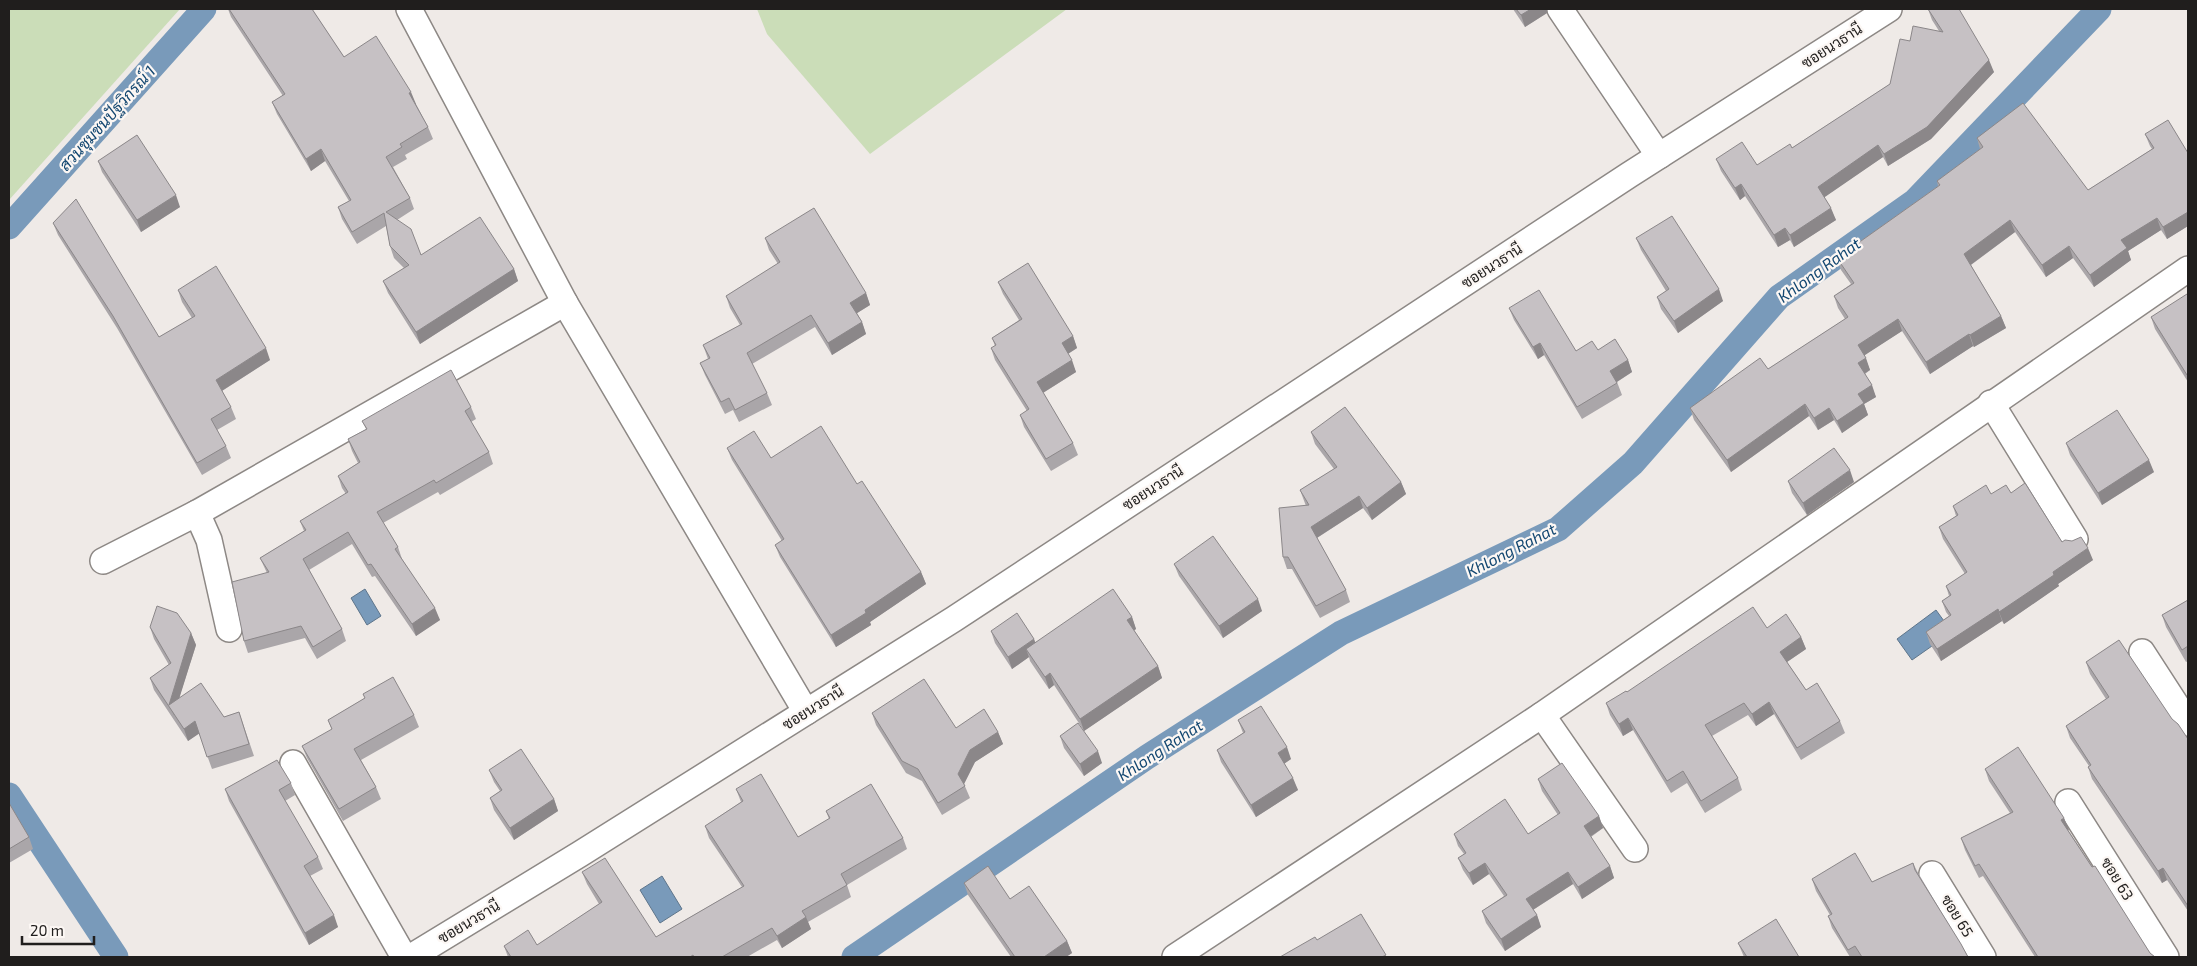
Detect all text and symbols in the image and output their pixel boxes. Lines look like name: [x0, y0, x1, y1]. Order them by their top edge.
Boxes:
street label: ซอยนวธานี: [1798, 19, 1865, 71]
water label: สวนชุมชนปัฐวิกรณ์ 1: [53, 60, 161, 176]
water label: Khlong Rahat: [1774, 233, 1865, 306]
street label: ซอยนวธานี: [1458, 239, 1525, 291]
street label: ซอยนวธานี: [1119, 461, 1186, 513]
water label: Khlong Rahat: [1463, 518, 1560, 580]
street label: ซอยนวธานี: [779, 681, 846, 733]
water label: Khlong Rahat: [1114, 714, 1207, 784]
street label: ซอย 63: [2098, 854, 2138, 903]
street label: ซอย 65: [1938, 891, 1978, 940]
street label: ซอยนวธานี: [434, 896, 503, 947]
scale bar: [22, 914, 95, 946]
text: 20 m: [30, 921, 64, 939]

